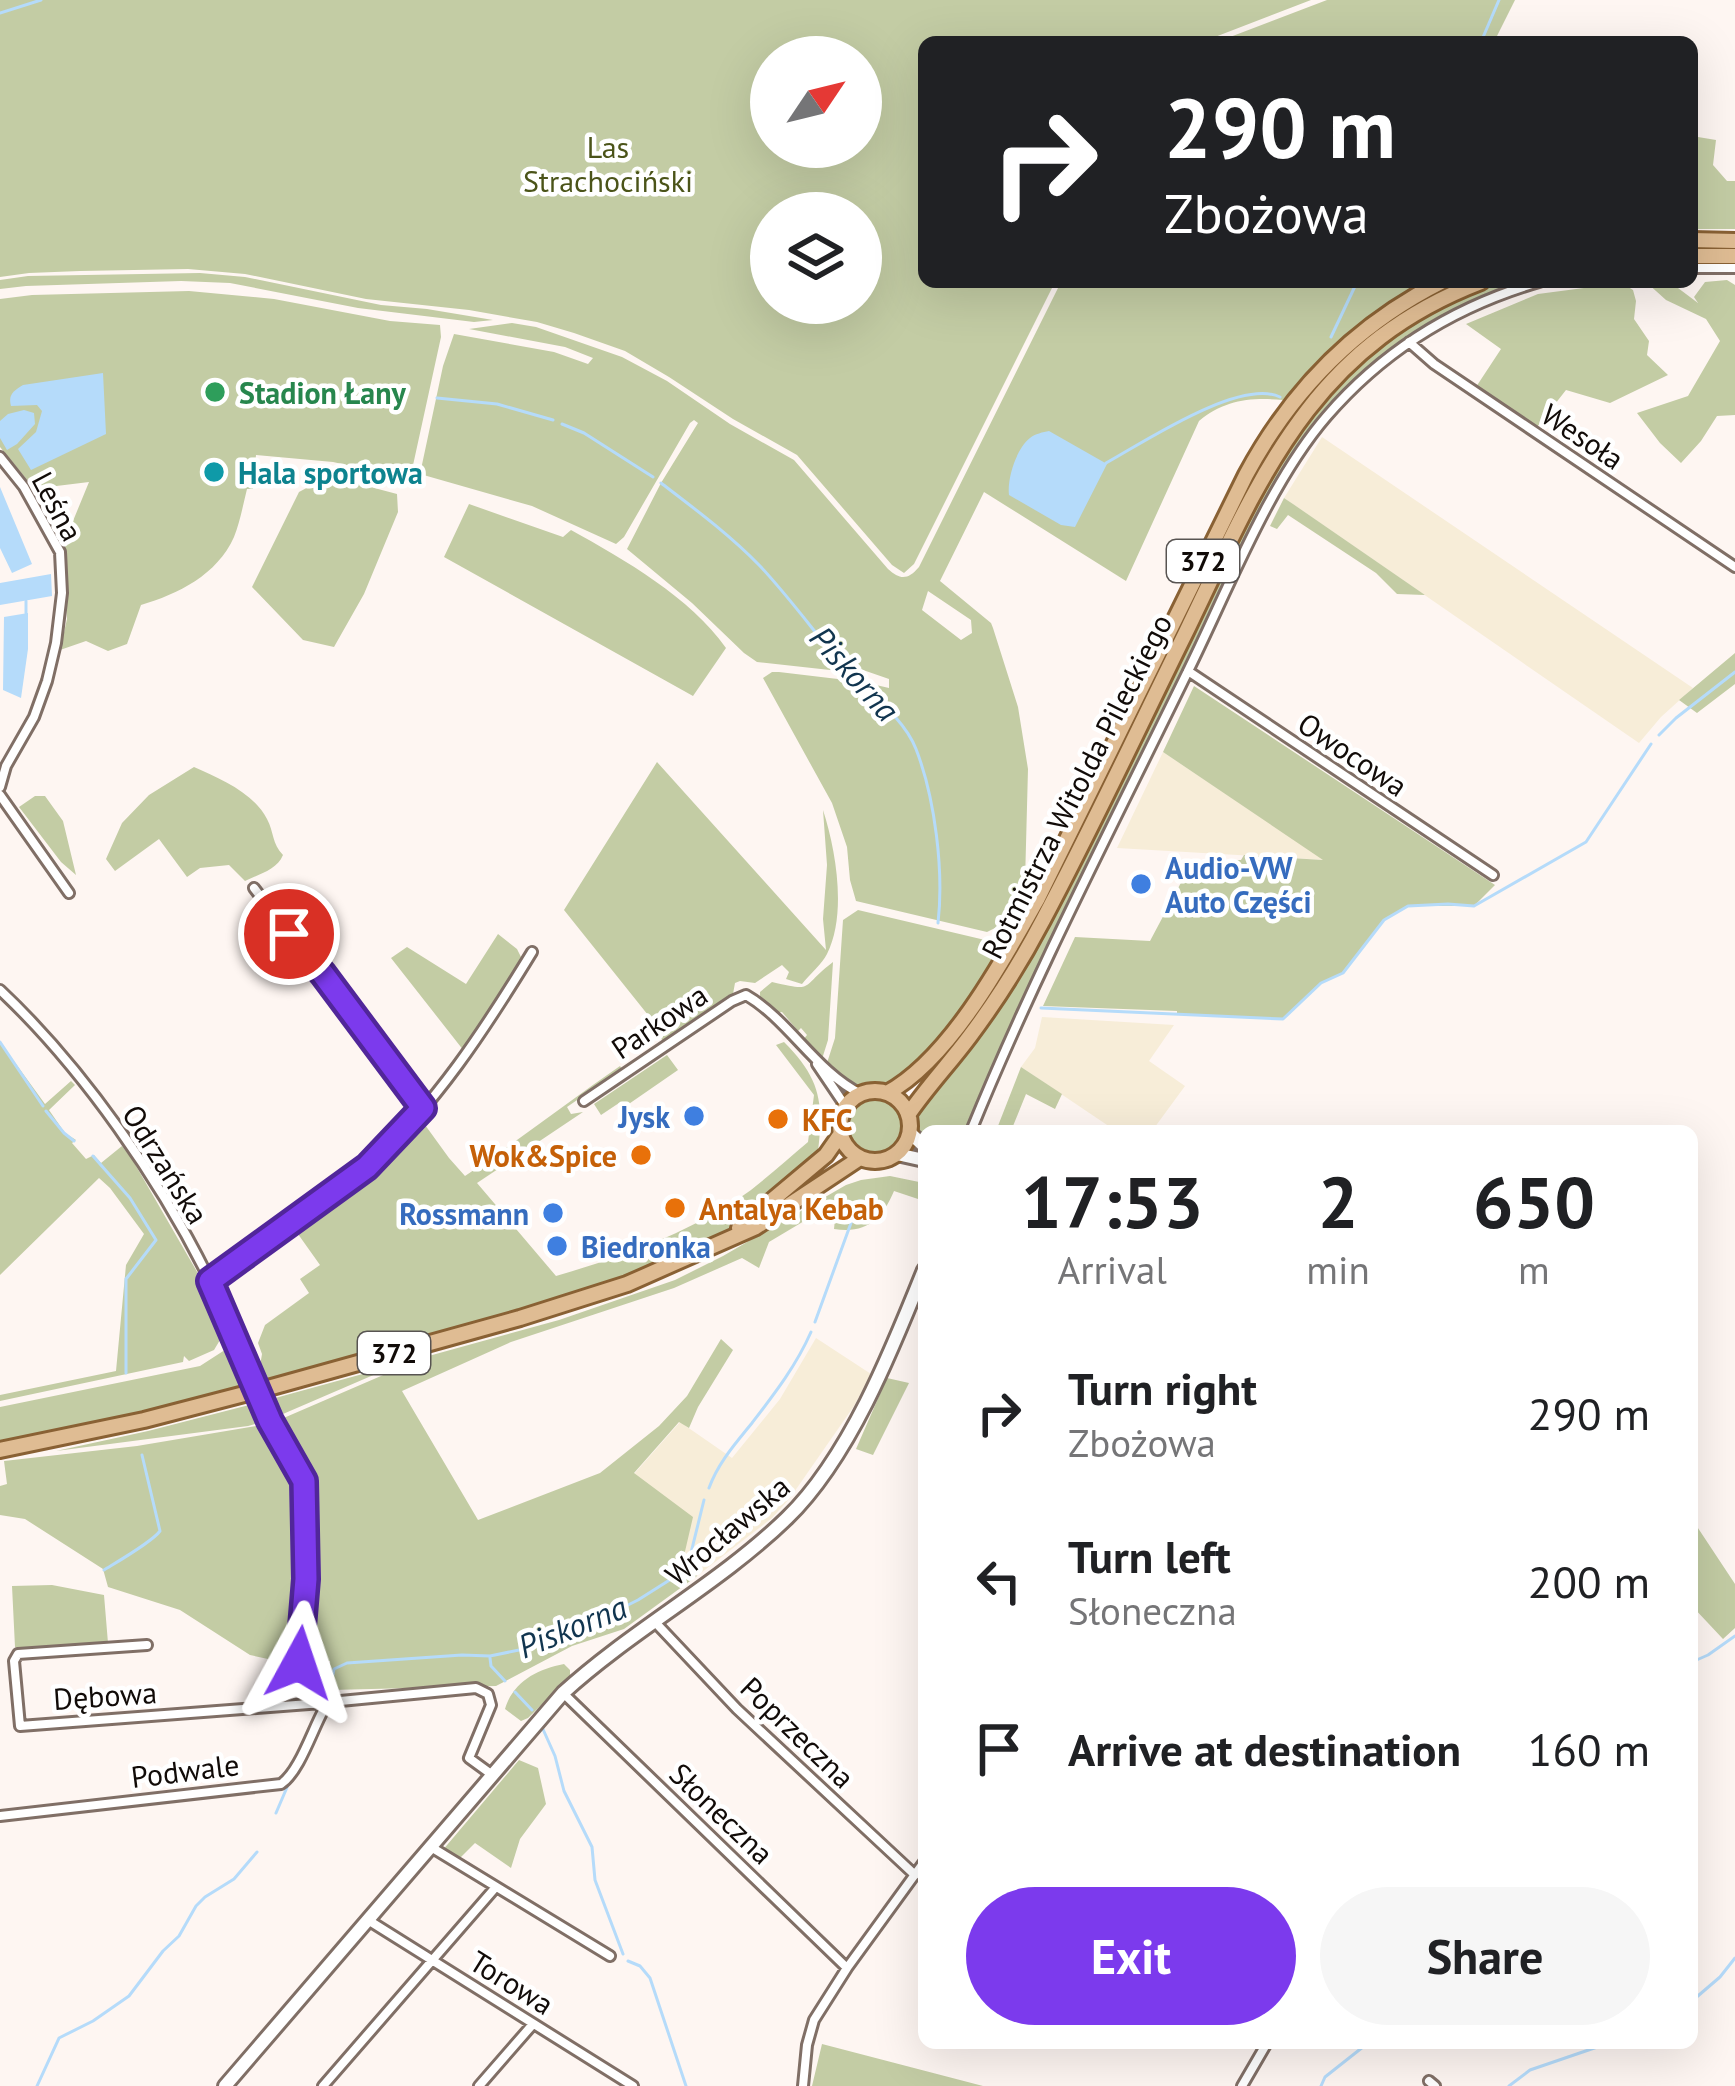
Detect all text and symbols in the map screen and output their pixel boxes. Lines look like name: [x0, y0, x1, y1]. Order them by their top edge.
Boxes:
north arrow: [750, 36, 882, 168]
map controls: [750, 36, 882, 324]
text: 290 m: [1164, 72, 1396, 181]
icon: right: [966, 84, 1122, 240]
park label: Las Strachociński: [523, 127, 693, 200]
text: Zbożowa: [1164, 178, 1369, 248]
button: layers: [750, 192, 882, 324]
place label: Stadion Łany: [239, 373, 407, 412]
marker: Stadion Łany: [202, 379, 228, 405]
street label: Wesoła: [1534, 394, 1632, 478]
place label: Hala sportowa: [238, 453, 423, 492]
marker: Hala sportowa: [201, 459, 227, 485]
street label: Leśna: [24, 465, 92, 547]
road number: 372: [1167, 540, 1239, 582]
street label: Rotmistrza Witolda Pileckiego: [972, 607, 1180, 965]
water label: Piskorna: [801, 616, 909, 730]
street label: Owocowa: [1291, 703, 1415, 805]
place label: Audio-VW Auto Części: [1165, 848, 1312, 921]
marker: Audio-VW Auto Części: [1128, 871, 1154, 897]
pin: [238, 883, 340, 985]
icon: arrive: [256, 901, 322, 967]
street label: Parkowa: [604, 975, 714, 1067]
street label: Odrzańska: [114, 1097, 218, 1231]
place label: Jysk: [617, 1097, 670, 1136]
place label: KFC: [802, 1100, 853, 1139]
marker: Jysk: [681, 1103, 707, 1129]
marker: KFC: [765, 1106, 791, 1132]
place label: Wok&Spice: [470, 1136, 617, 1175]
marker: Wok&Spice: [628, 1142, 654, 1168]
text: 17:53: [1021, 1155, 1204, 1248]
text: 2: [1318, 1155, 1359, 1248]
text: 650: [1473, 1155, 1595, 1248]
place label: Antalya Kebab: [699, 1189, 884, 1228]
place label: Rossmann: [399, 1194, 529, 1233]
marker: Antalya Kebab: [662, 1195, 688, 1221]
marker: Rossmann: [540, 1200, 566, 1226]
place label: Biedronka: [581, 1227, 711, 1266]
marker: Biedronka: [544, 1233, 570, 1259]
text: Arrival: [1058, 1244, 1167, 1295]
text: min: [1306, 1244, 1370, 1295]
text: m: [1518, 1244, 1550, 1295]
road number: 372: [358, 1332, 430, 1374]
text: Turn right: [1068, 1359, 1257, 1417]
icon: right: [966, 1380, 1032, 1446]
text: 290 m: [1528, 1384, 1650, 1442]
text: Zbożowa: [1068, 1417, 1216, 1468]
street label: Wrocławska: [657, 1467, 797, 1593]
text: Turn left: [1068, 1527, 1231, 1585]
icon: left: [966, 1548, 1032, 1614]
text: 200 m: [1528, 1552, 1650, 1610]
water label: Piskorna: [511, 1585, 633, 1667]
text: Słoneczna: [1068, 1585, 1237, 1636]
position arrow: [236, 1600, 362, 1726]
street label: Poprzeczna: [733, 1668, 863, 1796]
street label: Dębowa: [52, 1672, 158, 1718]
icon: arrive: [966, 1716, 1032, 1782]
text: Arrive at destination: [1068, 1720, 1461, 1778]
text: 160 m: [1528, 1720, 1650, 1778]
street label: Podwale: [129, 1744, 241, 1796]
street label: Słoneczna: [662, 1754, 782, 1872]
button: Exit: [966, 1887, 1296, 2025]
button: Share: [1320, 1887, 1650, 2025]
street label: Torowa: [463, 1941, 561, 2023]

